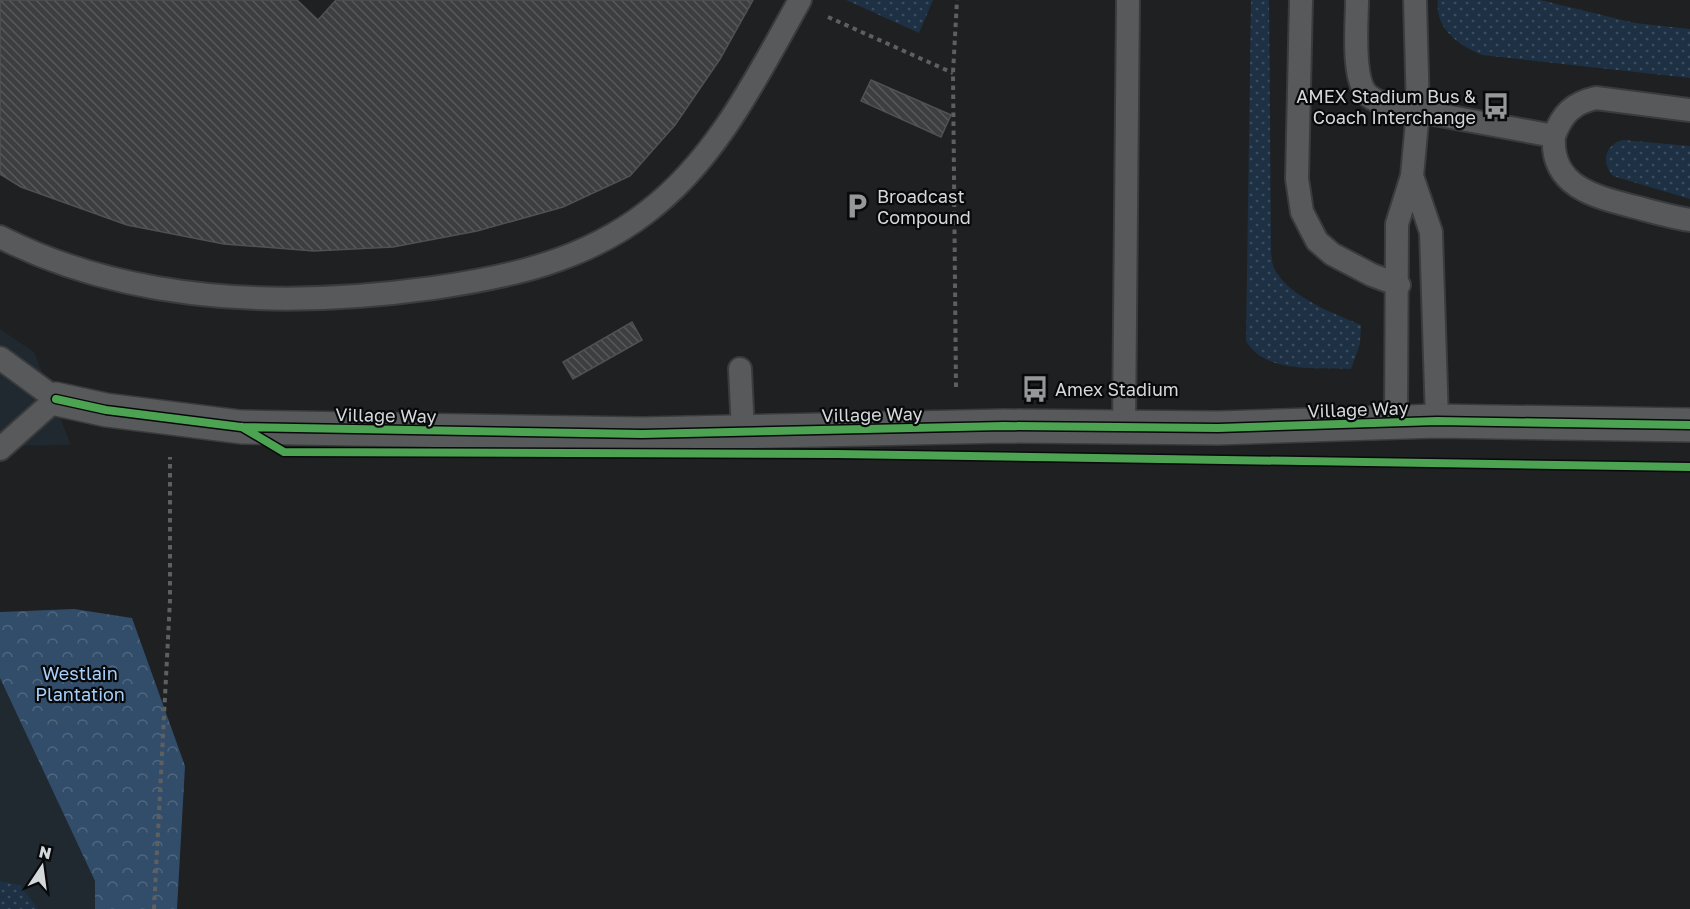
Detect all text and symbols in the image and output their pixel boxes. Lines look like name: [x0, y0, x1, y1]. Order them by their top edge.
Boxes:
place label: AMEX Stadium Bus & Coach Interchange: [1296, 85, 1476, 128]
bus stop icon: AMEX Stadium Bus & Coach Interchange: [1481, 91, 1511, 121]
place label: Broadcast Compound: [877, 185, 971, 228]
parking icon: Broadcast Compound: [842, 191, 872, 221]
bus stop icon: Amex Stadium: [1020, 374, 1050, 404]
place label: Amex Stadium: [1055, 378, 1179, 400]
street label: Village Way: [1307, 396, 1409, 422]
street label: Village Way: [821, 402, 923, 426]
street label: Village Way: [335, 403, 437, 427]
park label: Westlain Plantation: [35, 662, 125, 705]
north arrow: [12, 837, 72, 897]
text: N: [37, 841, 54, 863]

